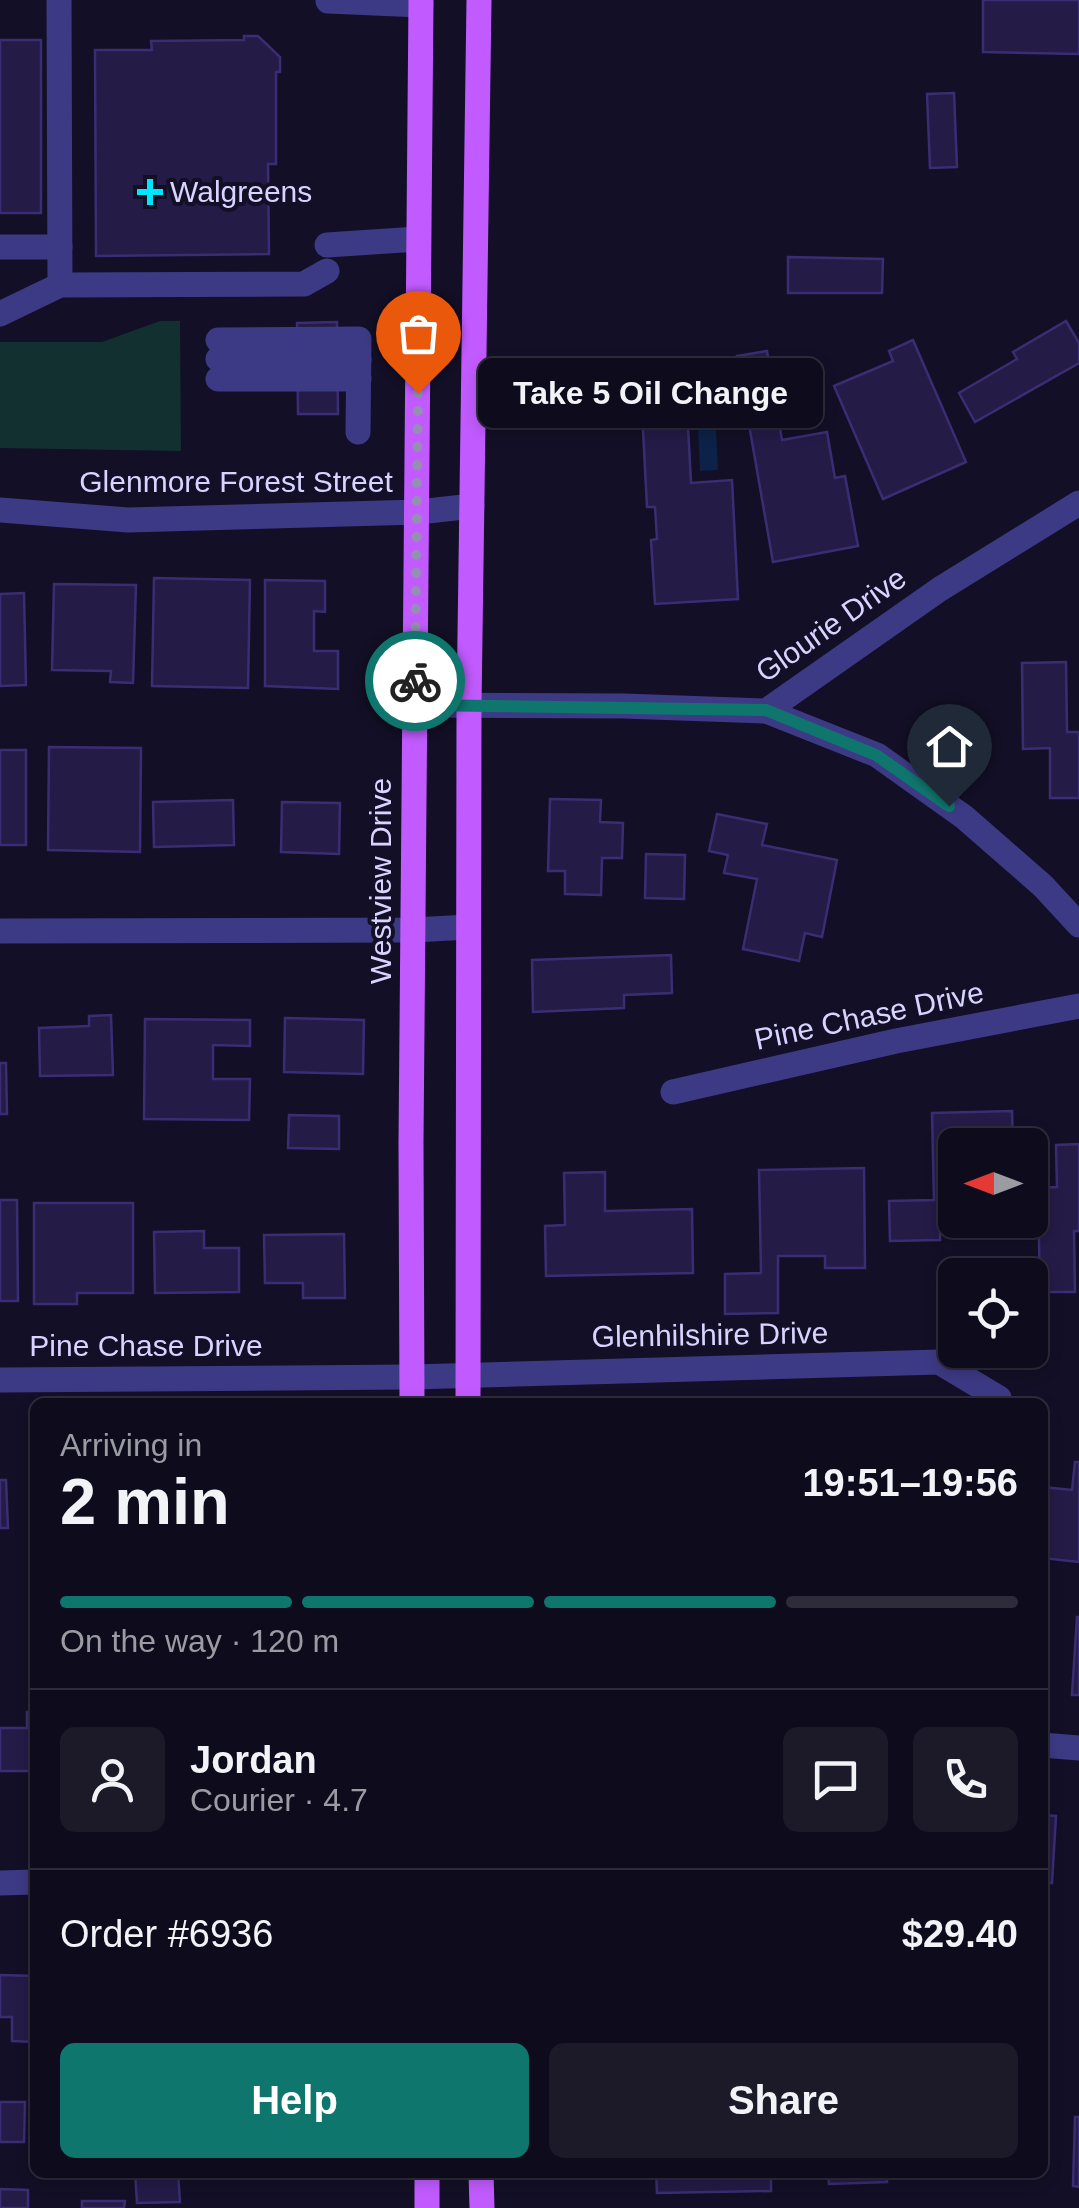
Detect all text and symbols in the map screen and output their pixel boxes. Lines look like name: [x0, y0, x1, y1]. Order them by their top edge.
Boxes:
place label: Walgreens: [170, 175, 312, 208]
marker: Walgreens: [139, 181, 161, 203]
pin: [376, 291, 461, 394]
icon: bag: [391, 306, 446, 361]
callout: Take 5 Oil Change: [478, 358, 823, 428]
text: Take 5 Oil Change: [513, 375, 788, 411]
street label: Glenmore Forest Street: [79, 465, 393, 498]
street label: Glourie Drive: [750, 561, 912, 688]
courier: [365, 631, 465, 731]
icon: bike: [388, 654, 443, 709]
pin: [907, 704, 992, 807]
icon: home: [922, 719, 977, 774]
street label: Westview Drive: [364, 778, 397, 984]
street label: Pine Chase Drive: [751, 975, 986, 1056]
north arrow: [938, 1128, 1048, 1238]
map controls: [938, 1128, 1048, 1368]
button: locate: [938, 1258, 1048, 1368]
street label: Glenhilshire Drive: [591, 1316, 829, 1353]
street label: Pine Chase Drive: [29, 1329, 263, 1362]
text: Arriving in: [60, 1427, 202, 1463]
text: 19:51–19:56: [802, 1462, 1018, 1504]
text: 2 min: [60, 1465, 230, 1538]
text: On the way · 120 m: [60, 1623, 339, 1659]
button: person: [60, 1727, 165, 1832]
button: chat: [783, 1727, 888, 1832]
button: phone: [913, 1727, 1018, 1832]
text: Jordan: [190, 1739, 317, 1781]
text: Courier · 4.7: [190, 1782, 368, 1818]
text: Order #6936: [60, 1913, 273, 1955]
text: $29.40: [902, 1913, 1018, 1955]
button: Help: [60, 2043, 529, 2158]
button: Share: [549, 2043, 1018, 2158]

